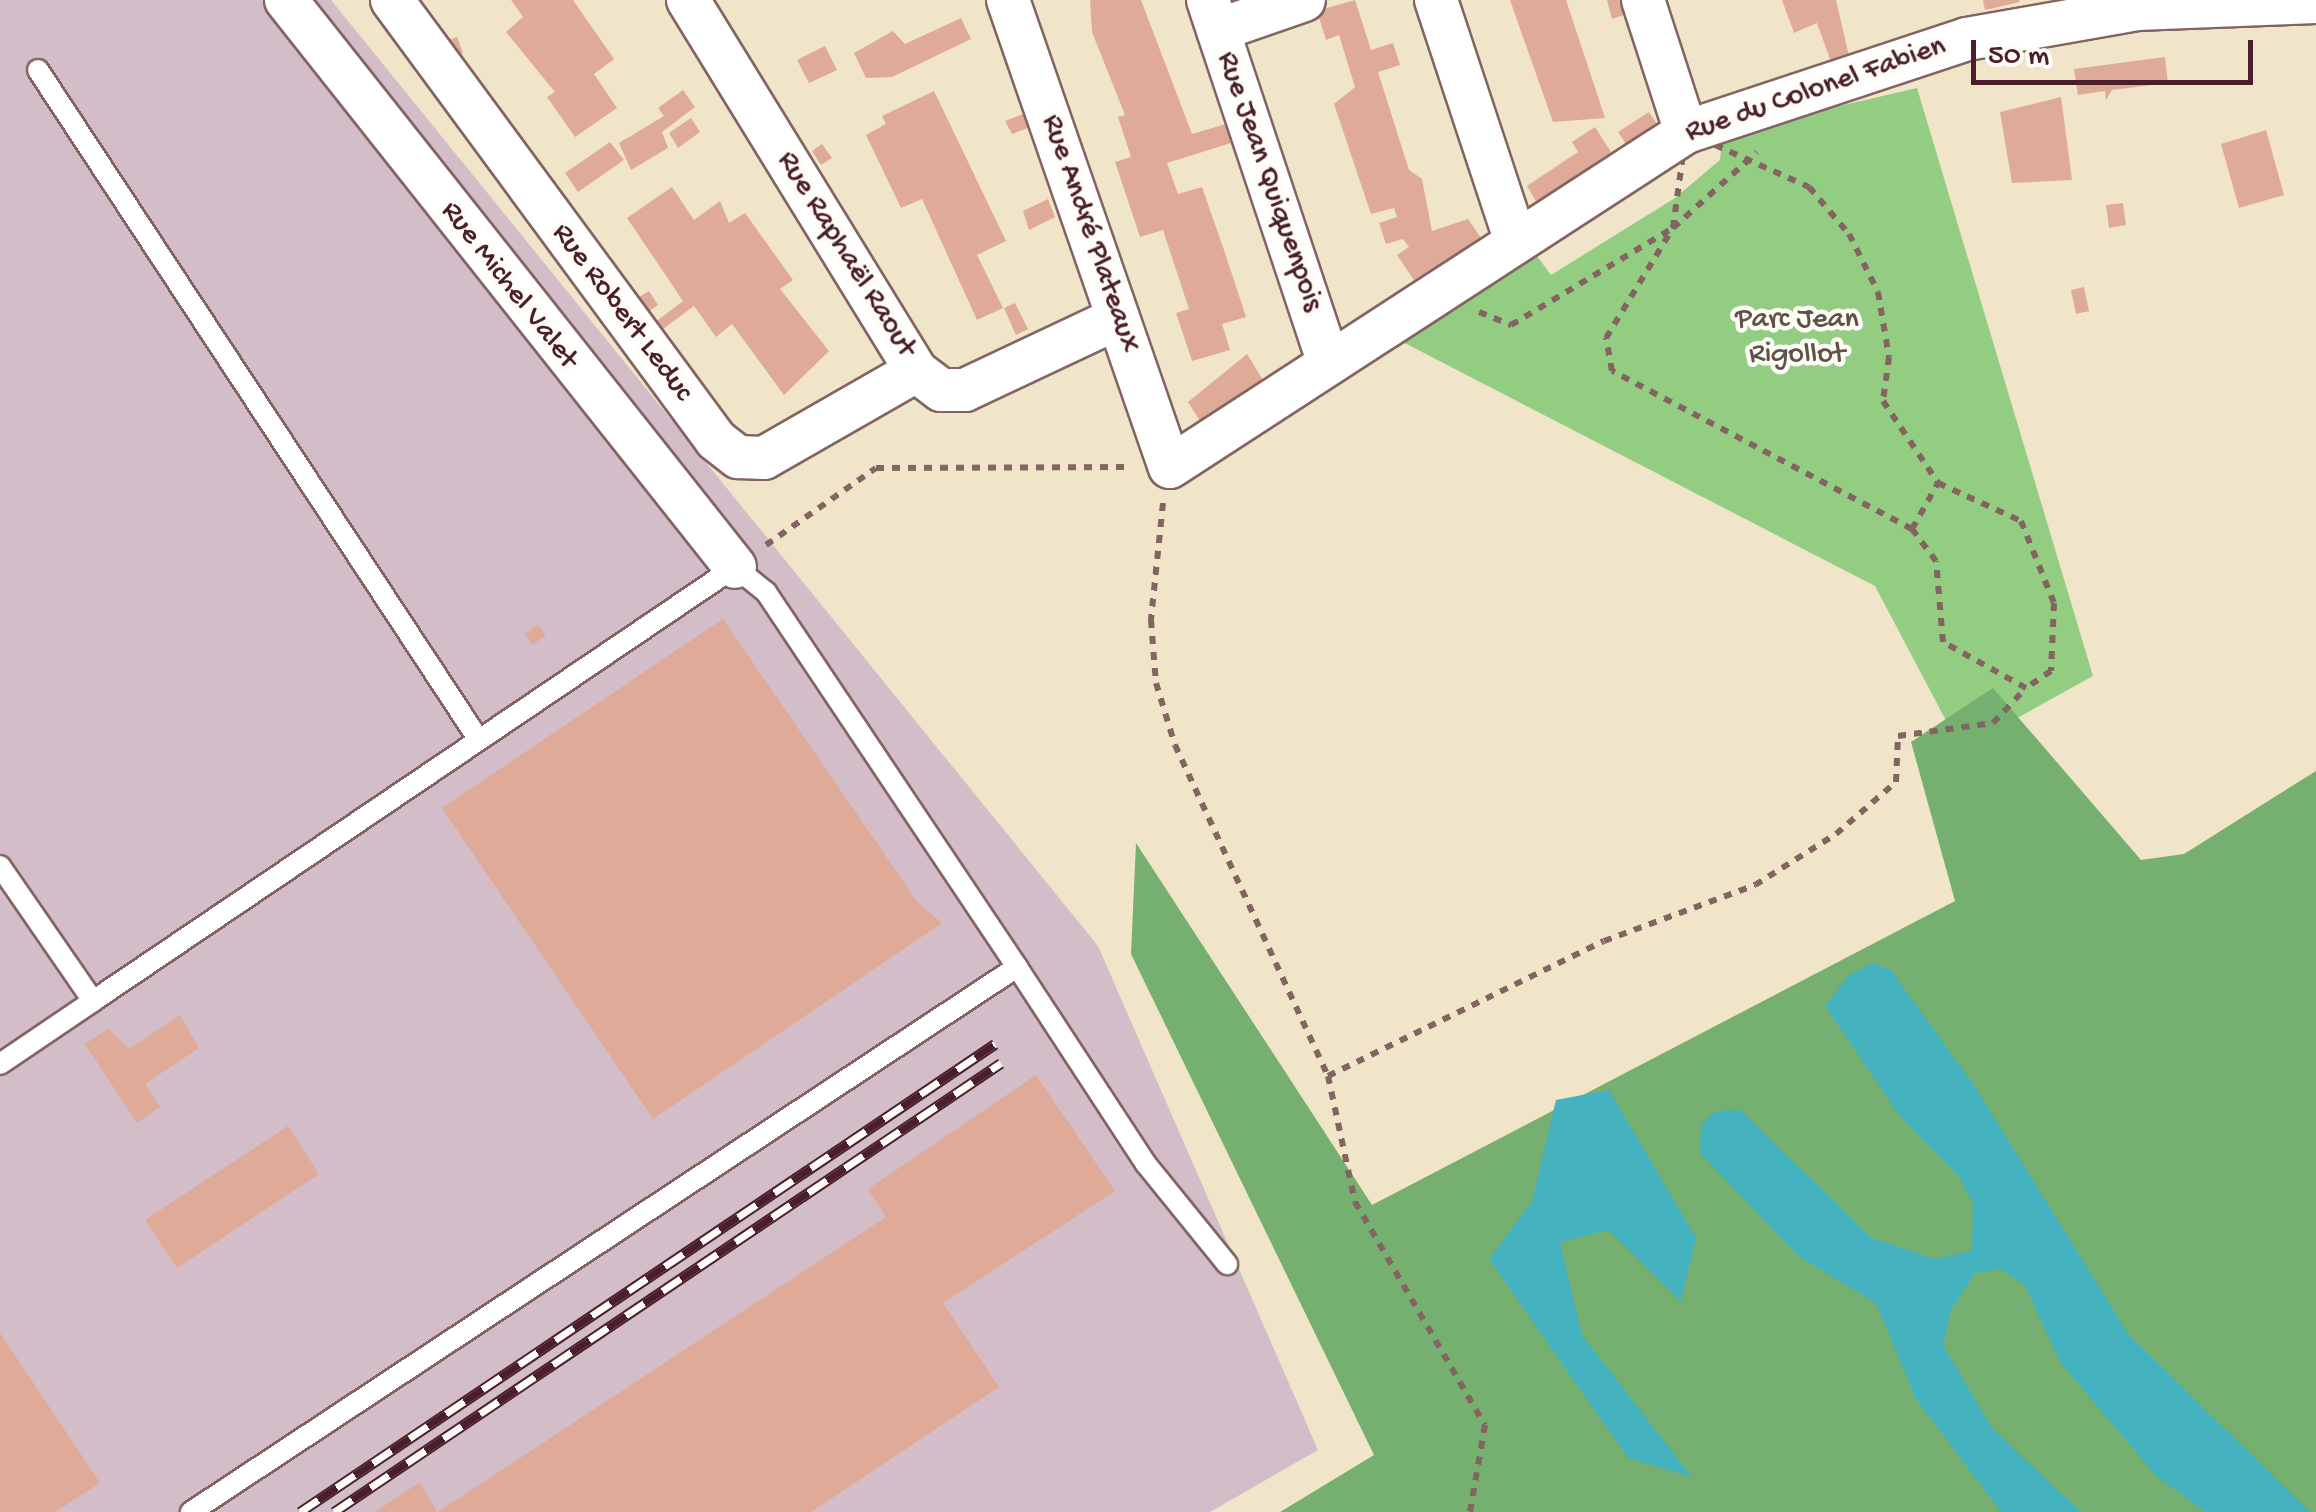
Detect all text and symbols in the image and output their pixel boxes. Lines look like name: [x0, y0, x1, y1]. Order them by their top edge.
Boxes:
scale bar: [1976, 20, 2258, 82]
street label: Rue du Colonel Fabien: [1681, 30, 1951, 152]
text: 50 m: [1988, 40, 2049, 75]
street label: Rue Jean Quiquenpois: [1207, 47, 1329, 317]
street label: Rue André Plateaux: [1031, 110, 1147, 358]
street label: Rue Raphaël Raout: [767, 145, 923, 365]
street label: Rue Michel Valet: [431, 195, 585, 377]
street label: Rue Robert Leduc: [542, 217, 700, 409]
park label: Parc Jean Rigollot: [1735, 303, 1859, 374]

